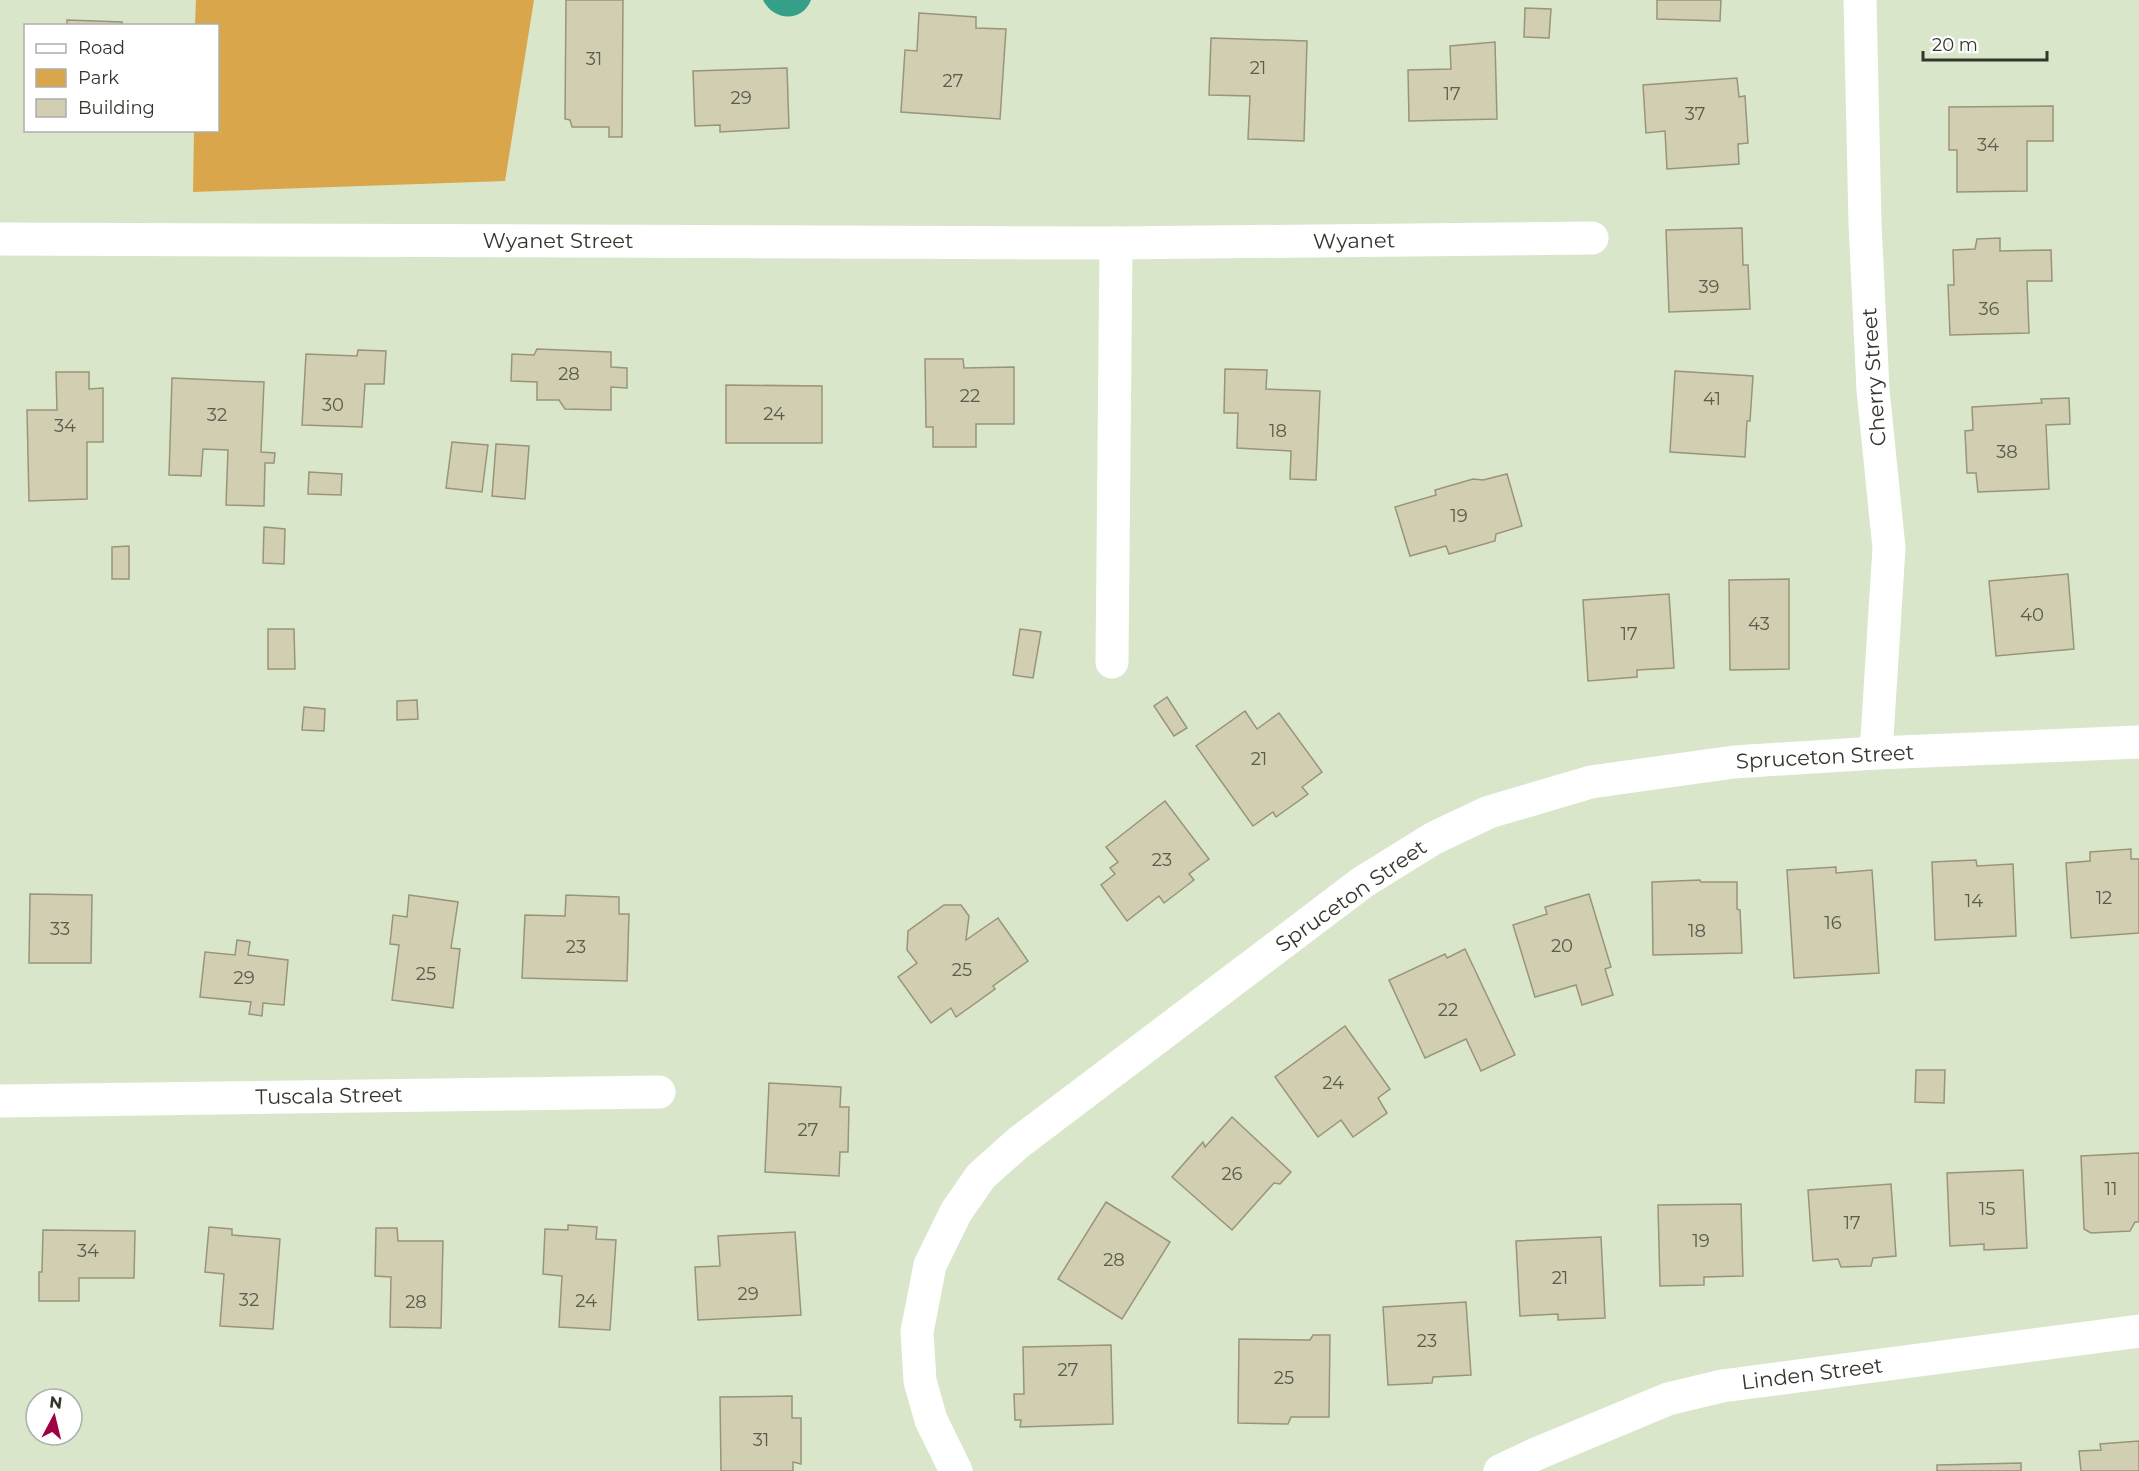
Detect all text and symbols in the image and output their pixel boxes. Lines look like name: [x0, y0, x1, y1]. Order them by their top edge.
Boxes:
legend: [24, 24, 219, 132]
scale bar: [1923, 24, 2048, 62]
text: 20 m: [1932, 34, 1978, 56]
text: Road: [78, 37, 125, 59]
house number: 31: [586, 48, 602, 70]
house number: 21: [1250, 57, 1266, 79]
text: Park: [78, 67, 119, 89]
house number: 27: [943, 70, 963, 92]
house number: 17: [1443, 83, 1461, 105]
house number: 29: [730, 87, 752, 109]
text: Building: [78, 97, 155, 119]
house number: 37: [1685, 103, 1705, 125]
house number: 34: [1977, 134, 1999, 156]
street label: Wyanet: [1313, 227, 1395, 254]
street label: Wyanet Street: [482, 228, 634, 253]
house number: 39: [1698, 276, 1720, 298]
house number: 36: [1978, 298, 2000, 320]
street label: Cherry Street: [1856, 307, 1891, 447]
house number: 28: [558, 363, 580, 385]
house number: 22: [960, 385, 980, 407]
house number: 41: [1703, 388, 1721, 410]
house number: 30: [322, 394, 344, 416]
house number: 24: [763, 403, 785, 425]
house number: 32: [207, 404, 227, 426]
house number: 34: [54, 415, 76, 437]
house number: 18: [1269, 420, 1287, 442]
house number: 38: [1996, 441, 2018, 463]
house number: 19: [1450, 505, 1468, 527]
house number: 40: [2020, 604, 2044, 626]
house number: 43: [1748, 613, 1770, 635]
house number: 17: [1620, 623, 1638, 645]
street label: Spruceton Street: [1735, 739, 1915, 774]
house number: 21: [1251, 748, 1267, 770]
street label: Spruceton Street: [1270, 834, 1431, 957]
house number: 23: [1152, 849, 1172, 871]
house number: 12: [2096, 887, 2112, 909]
house number: 14: [1965, 890, 1983, 912]
house number: 16: [1824, 912, 1842, 934]
house number: 33: [50, 918, 70, 940]
house number: 18: [1688, 920, 1706, 942]
house number: 20: [1551, 935, 1573, 957]
house number: 23: [566, 936, 586, 958]
house number: 25: [952, 959, 972, 981]
house number: 25: [416, 963, 436, 985]
house number: 29: [233, 967, 255, 989]
house number: 22: [1438, 999, 1458, 1021]
house number: 24: [1322, 1072, 1344, 1094]
street label: Tuscala Street: [255, 1082, 403, 1109]
house number: 27: [798, 1119, 818, 1141]
house number: 26: [1221, 1163, 1243, 1185]
house number: 11: [2105, 1178, 2118, 1200]
house number: 15: [1979, 1198, 1995, 1220]
house number: 17: [1843, 1212, 1861, 1234]
house number: 19: [1692, 1230, 1710, 1252]
house number: 34: [77, 1240, 99, 1262]
house number: 28: [1103, 1249, 1125, 1271]
house number: 21: [1552, 1267, 1568, 1289]
house number: 29: [737, 1283, 759, 1305]
house number: 32: [239, 1289, 259, 1311]
house number: 24: [575, 1290, 597, 1312]
house number: 28: [405, 1291, 427, 1313]
house number: 23: [1417, 1330, 1437, 1352]
street label: Linden Street: [1740, 1352, 1884, 1395]
house number: 27: [1058, 1359, 1078, 1381]
house number: 25: [1274, 1367, 1294, 1389]
north arrow: [24, 1387, 84, 1447]
text: N: [48, 1392, 63, 1413]
house number: 31: [753, 1429, 769, 1451]

